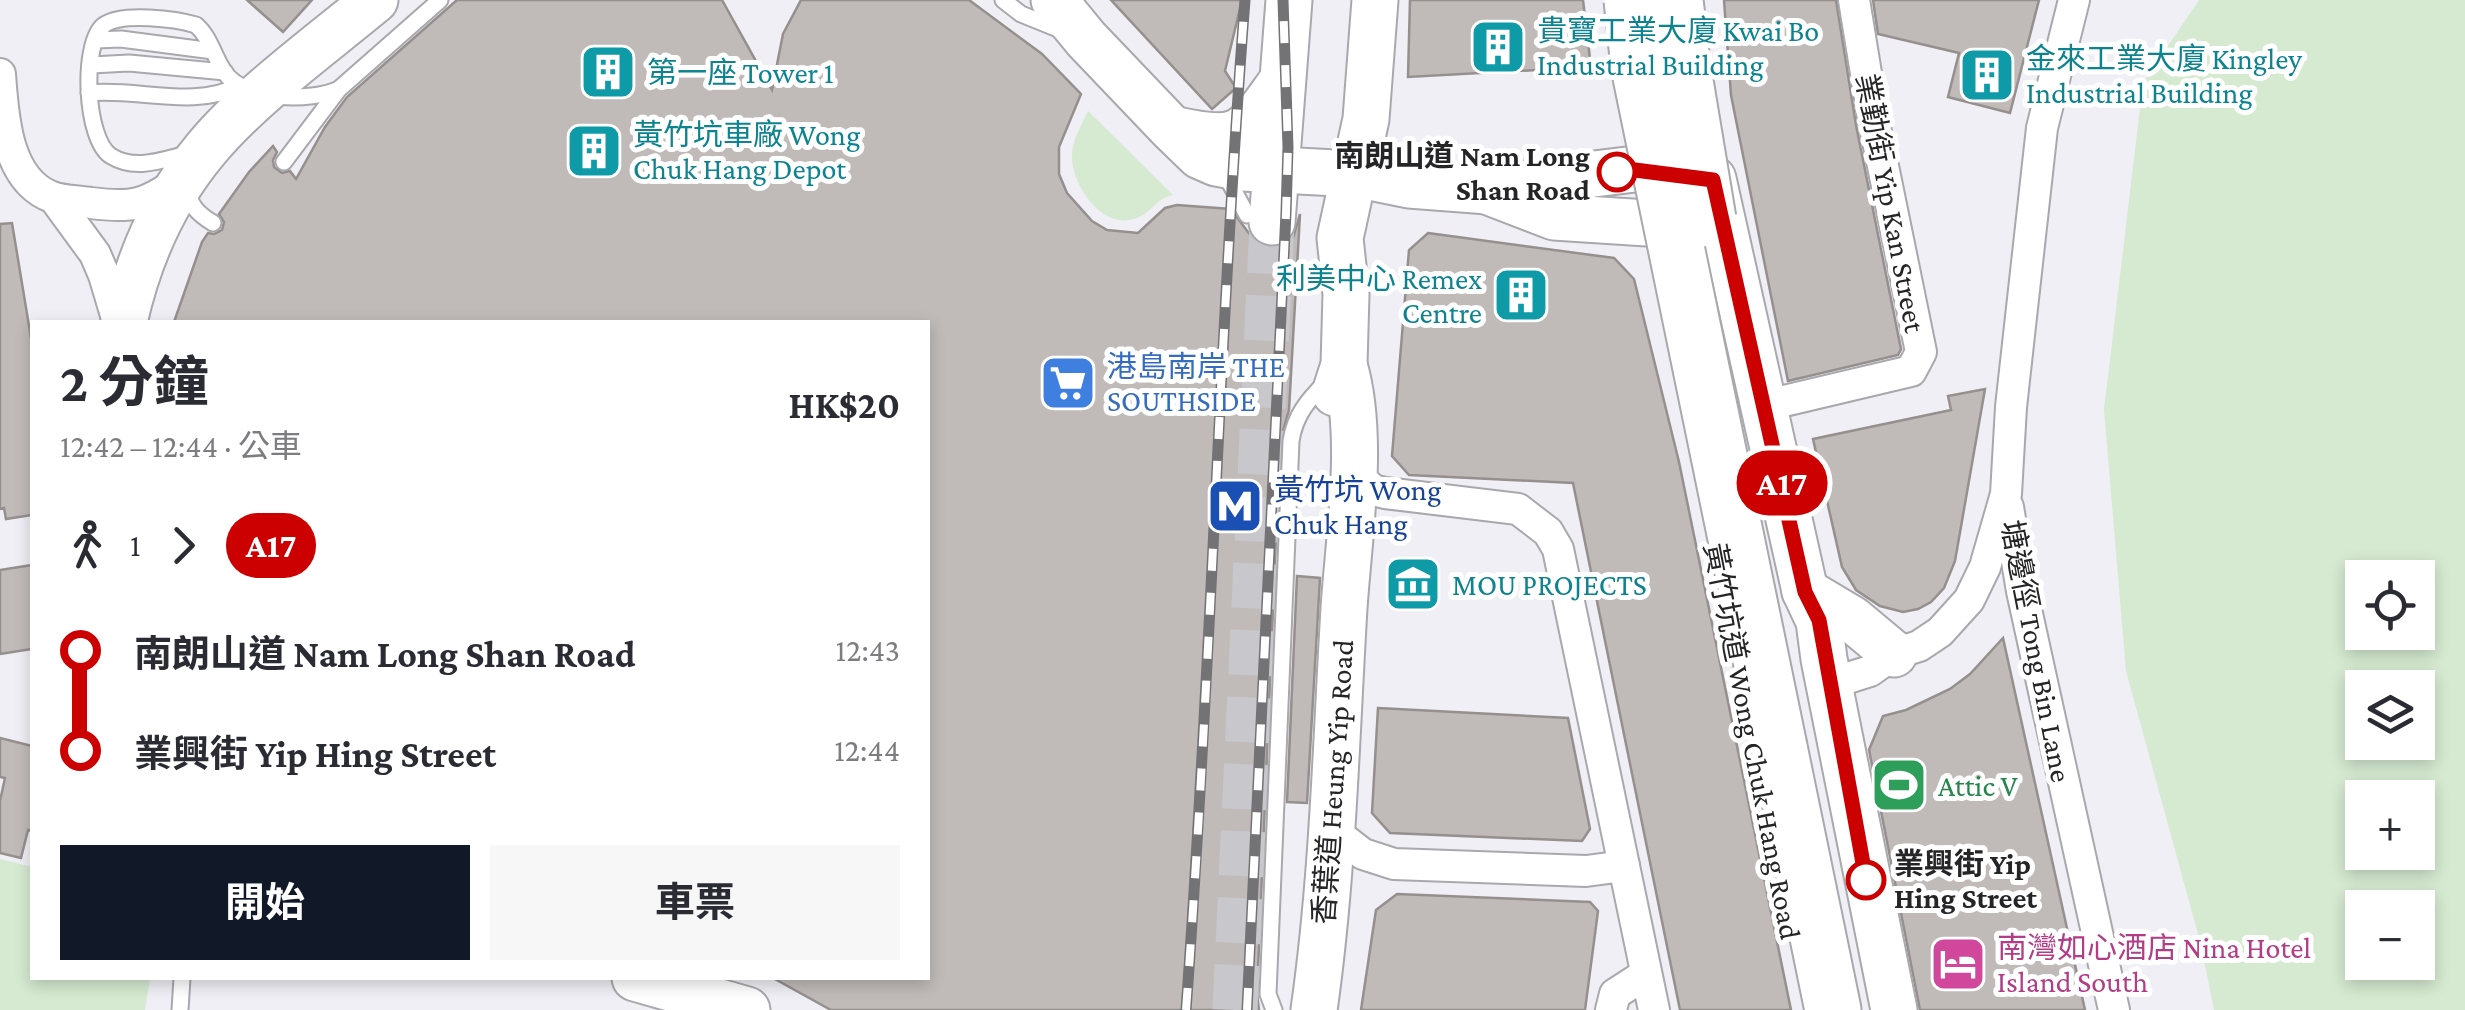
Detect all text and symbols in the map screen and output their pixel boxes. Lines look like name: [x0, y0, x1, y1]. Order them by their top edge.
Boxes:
place label: 貴寶工業大廈 Kwai Bo Industrial Building: [1537, 14, 1819, 82]
building icon: 貴寶工業大廈 Kwai Bo Industrial Building: [1468, 17, 1528, 77]
building icon: 第一座 Tower 1: [578, 42, 638, 102]
place label: 金來工業大廈 Kingley Industrial Building: [2026, 42, 2302, 110]
building icon: 金來工業大廈 Kingley Industrial Building: [1957, 45, 2017, 105]
place label: 第一座 Tower 1: [647, 56, 834, 89]
street label: 業勤街 Yip Kan Street: [1849, 71, 1932, 336]
place label: 黃竹坑車廠 Wong Chuk Hang Depot: [633, 118, 860, 186]
building icon: 黃竹坑車廠 Wong Chuk Hang Depot: [564, 121, 624, 181]
place label: 南朗山道 Nam Long Shan Road: [1334, 139, 1591, 206]
marker: 南朗山道 Nam Long Shan Road: [1598, 153, 1636, 191]
place label: 利美中心 Remex Centre: [1276, 262, 1482, 329]
building icon: 利美中心 Remex Centre: [1491, 265, 1551, 325]
place label: 港島南岸 THE SOUTHSIDE: [1107, 350, 1285, 417]
text: 2 分鐘: [60, 352, 209, 413]
supermarket icon: 港島南岸 THE SOUTHSIDE: [1038, 353, 1098, 413]
text: HK$20: [789, 384, 900, 426]
text: 12:42 – 12:44 · 公車: [60, 428, 302, 464]
line badge: A17: [1724, 450, 1840, 516]
text: A17: [1757, 464, 1807, 503]
place label: 黃竹坑 Wong Chuk Hang: [1274, 473, 1441, 541]
metro station icon: 黃竹坑 Wong Chuk Hang: [1205, 476, 1265, 536]
street label: 塘邊徑 Tong Bin Lane: [1994, 517, 2079, 785]
icon: walk: [60, 518, 115, 573]
icon: forward: [156, 518, 211, 573]
text: A17: [246, 526, 296, 565]
text: 1: [130, 527, 141, 563]
street label: 黃竹坑道 Wong Chuk Hang Road: [1697, 540, 1808, 942]
museum icon: MOU PROJECTS: [1383, 554, 1443, 614]
map controls: [2345, 560, 2435, 980]
button: locate: [2345, 560, 2435, 650]
place label: MOU PROJECTS: [1452, 568, 1647, 601]
text: 12:43: [836, 632, 900, 668]
text: 南朗山道 Nam Long Shan Road: [134, 633, 635, 675]
street label: 香葉道 Heung Yip Road: [1307, 638, 1360, 926]
button: layers: [2345, 670, 2435, 760]
text: 12:44: [834, 732, 900, 768]
text: 業興街 Yip Hing Street: [134, 733, 496, 775]
sports icon: Attic V: [1869, 755, 1929, 815]
place label: Attic V: [1938, 769, 2019, 802]
button: +: [2345, 780, 2435, 870]
button: 開始: [60, 845, 470, 960]
button: 車票: [490, 845, 900, 960]
place label: 業興街 Yip Hing Street: [1894, 847, 2037, 914]
marker: 業興街 Yip Hing Street: [1847, 861, 1885, 899]
button: −: [2345, 890, 2435, 980]
place label: 南灣如心酒店 Nina Hotel Island South: [1997, 931, 2311, 998]
hotel icon: 南灣如心酒店 Nina Hotel Island South: [1928, 934, 1988, 994]

